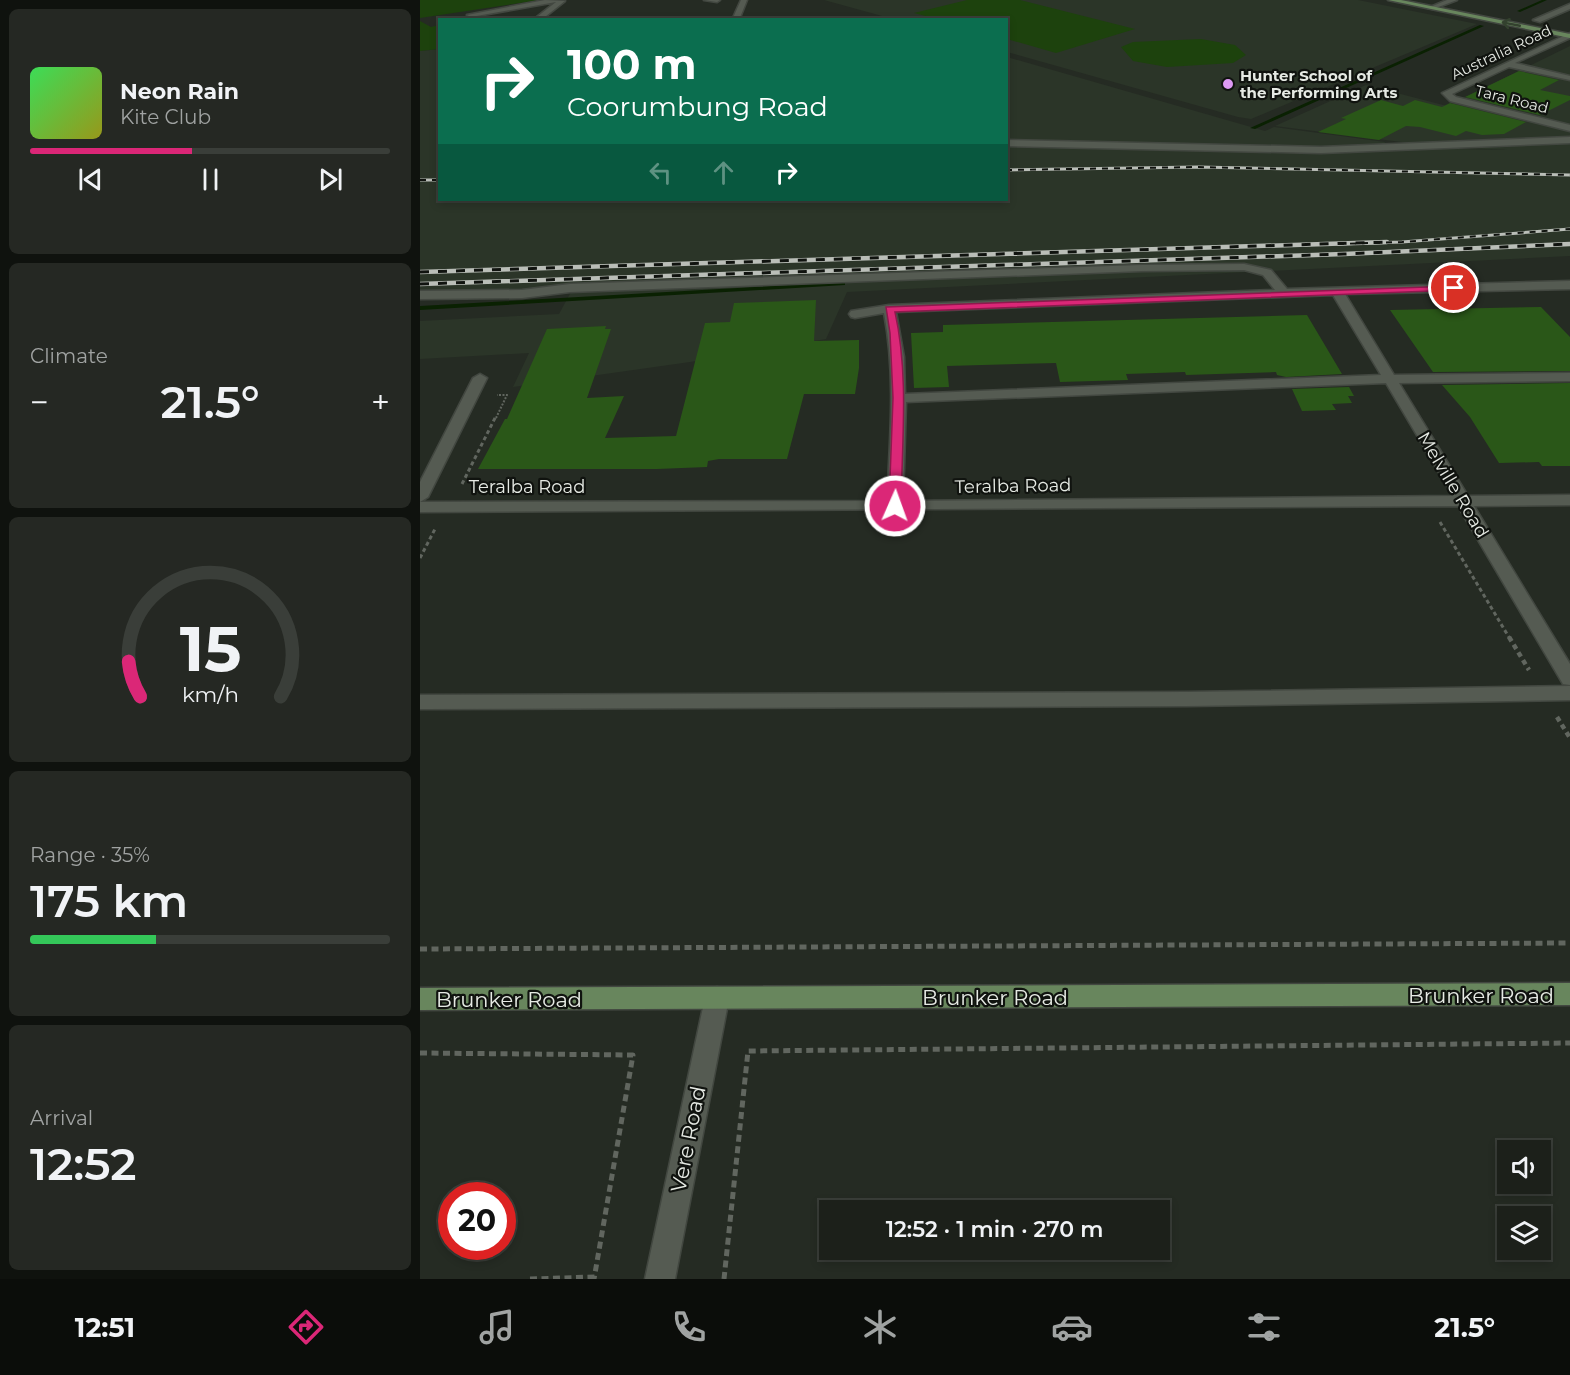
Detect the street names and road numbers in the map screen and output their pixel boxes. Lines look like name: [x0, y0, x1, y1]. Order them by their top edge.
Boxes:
street label: Australia Road: [1448, 20, 1554, 84]
street label: Tara Road: [1474, 81, 1550, 117]
street label: Melville Road: [1413, 428, 1493, 542]
street label: Teralba Road: [954, 474, 1072, 498]
street label: Teralba Road: [469, 476, 585, 498]
street label: Brunker Road: [1408, 983, 1554, 1008]
street label: Brunker Road: [922, 985, 1068, 1010]
street label: Brunker Road: [436, 987, 582, 1012]
street label: Vere Road: [665, 1084, 711, 1194]

